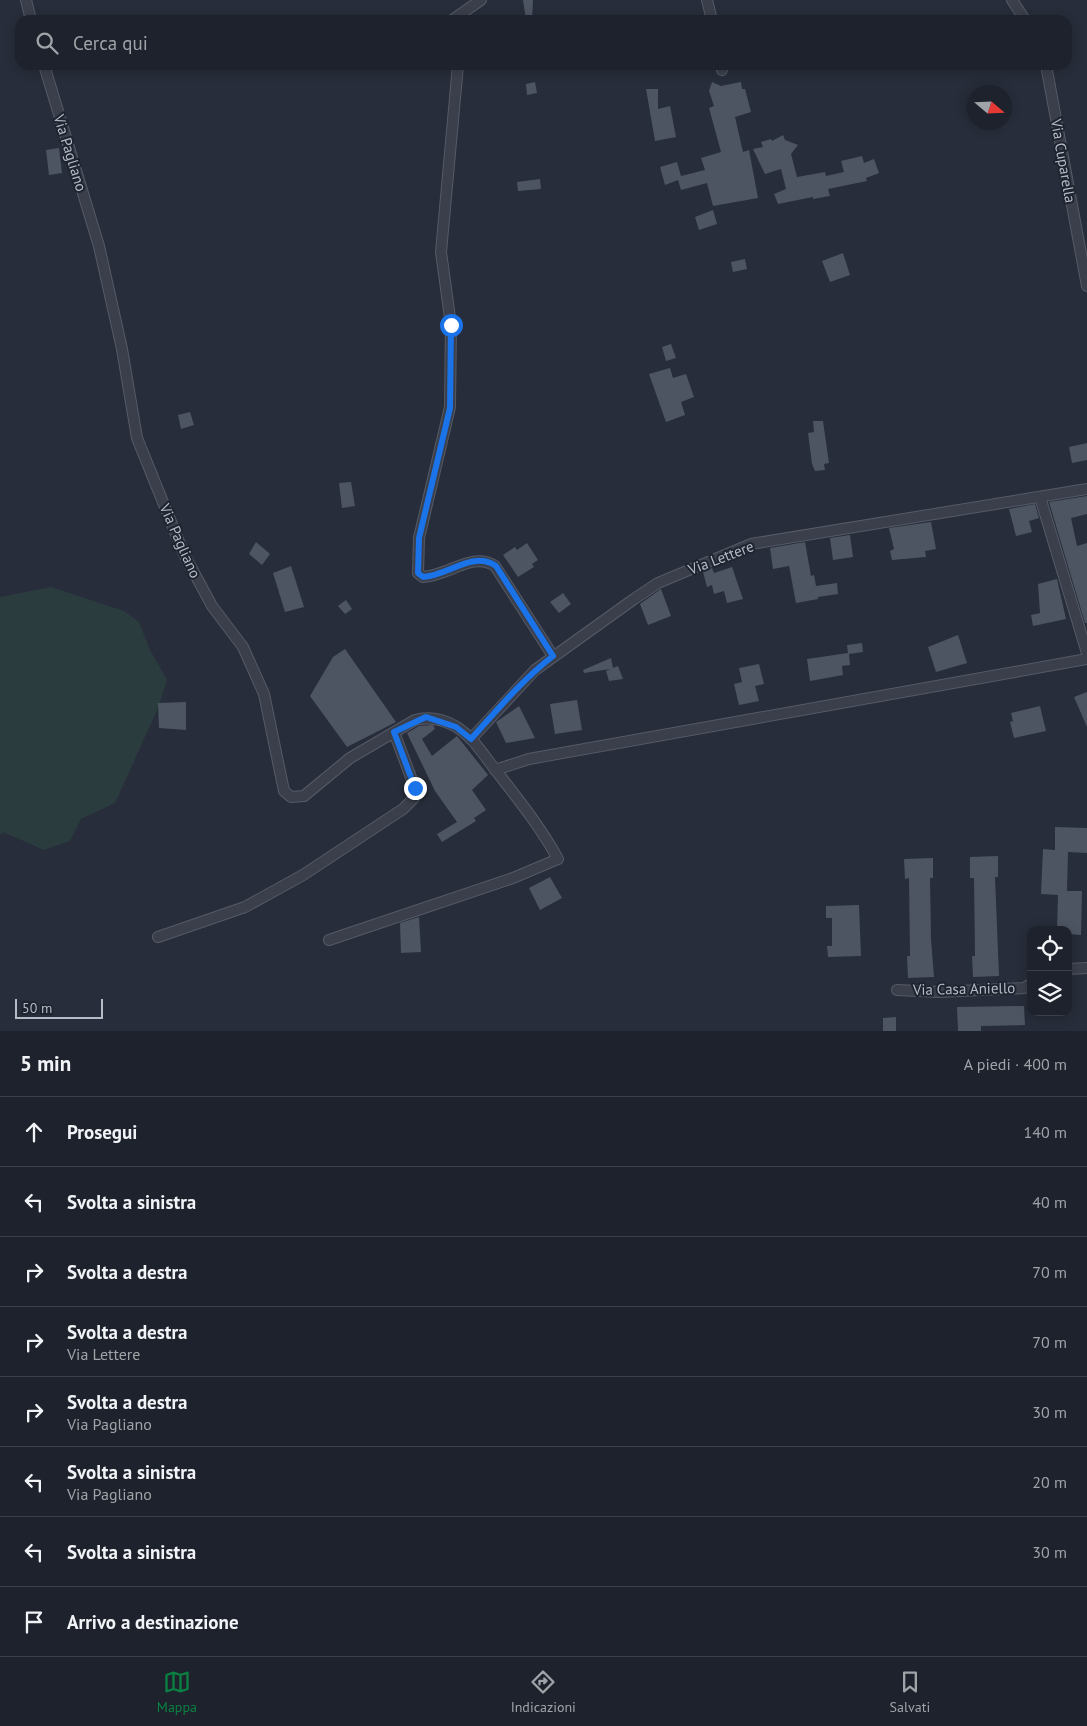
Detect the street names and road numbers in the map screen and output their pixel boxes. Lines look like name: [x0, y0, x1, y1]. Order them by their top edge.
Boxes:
street label: Via Pagliano: [49, 111, 91, 194]
street label: Via Cuparella: [1047, 116, 1080, 204]
street label: Via Pagliano: [155, 500, 205, 581]
street label: Via Lettere: [684, 536, 756, 579]
street label: Via Casa Aniello: [912, 978, 1015, 999]

